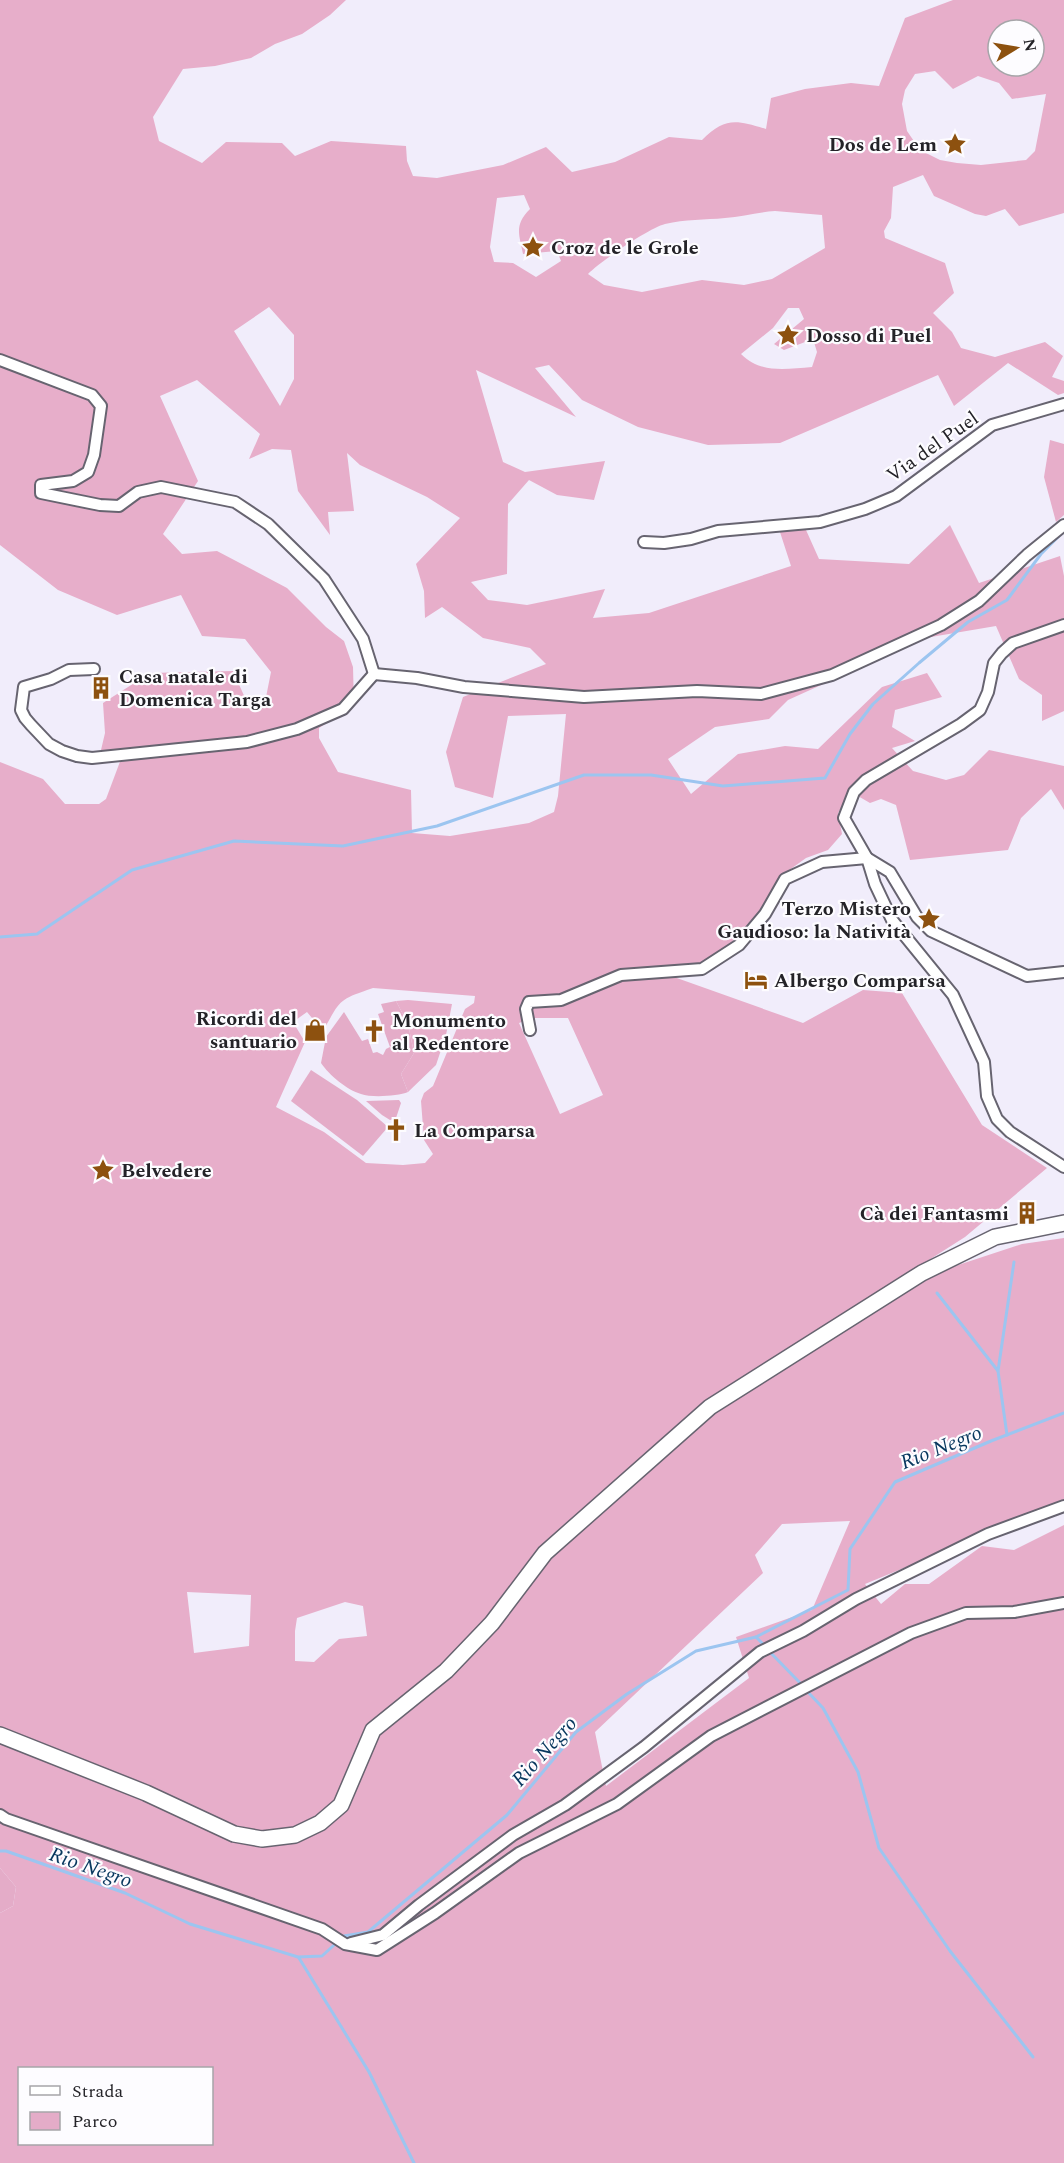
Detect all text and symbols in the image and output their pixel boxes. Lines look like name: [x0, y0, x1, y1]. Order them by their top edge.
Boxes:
north arrow: [986, 18, 1046, 78]
text: N: [1017, 37, 1043, 54]
place label: Dos de Lem: [829, 130, 937, 160]
place icon: Dos de Lem: [942, 131, 968, 157]
place label: Croz de le Grole: [551, 233, 699, 263]
place icon: Croz de le Grole: [520, 234, 546, 260]
place label: Dosso di Puel: [806, 321, 932, 351]
place icon: Dosso di Puel: [775, 322, 801, 348]
street label: Via del Puel: [880, 404, 985, 490]
place label: Casa natale di Domenica Targa: [119, 662, 272, 715]
building icon: Casa natale di Domenica Targa: [88, 675, 114, 701]
place label: Terzo Mistero Gaudioso: la Natività: [717, 894, 912, 947]
place icon: Terzo Mistero Gaudioso: la Natività: [916, 906, 942, 932]
place label: Albergo Comparsa: [774, 966, 946, 996]
hotel icon: Albergo Comparsa: [743, 967, 769, 993]
place label: Ricordi del santuario: [195, 1004, 297, 1057]
place label: Monumento al Redentore: [392, 1006, 509, 1059]
shop icon: Ricordi del santuario: [302, 1017, 328, 1043]
church icon: Monumento al Redentore: [361, 1018, 387, 1044]
place label: La Comparsa: [414, 1116, 536, 1146]
church icon: La Comparsa: [383, 1117, 409, 1143]
place label: Belvedere: [121, 1156, 212, 1186]
place icon: Belvedere: [90, 1157, 116, 1183]
place label: Cà dei Fantasmi: [860, 1199, 1009, 1229]
building icon: Cà dei Fantasmi: [1014, 1200, 1040, 1226]
water label: Rio Negro: [896, 1417, 987, 1479]
water label: Rio Negro: [504, 1709, 585, 1794]
water label: Rio Negro: [45, 1839, 137, 1897]
legend: [18, 2067, 213, 2145]
text: Strada: [72, 2078, 123, 2105]
text: Parco: [72, 2108, 117, 2135]

